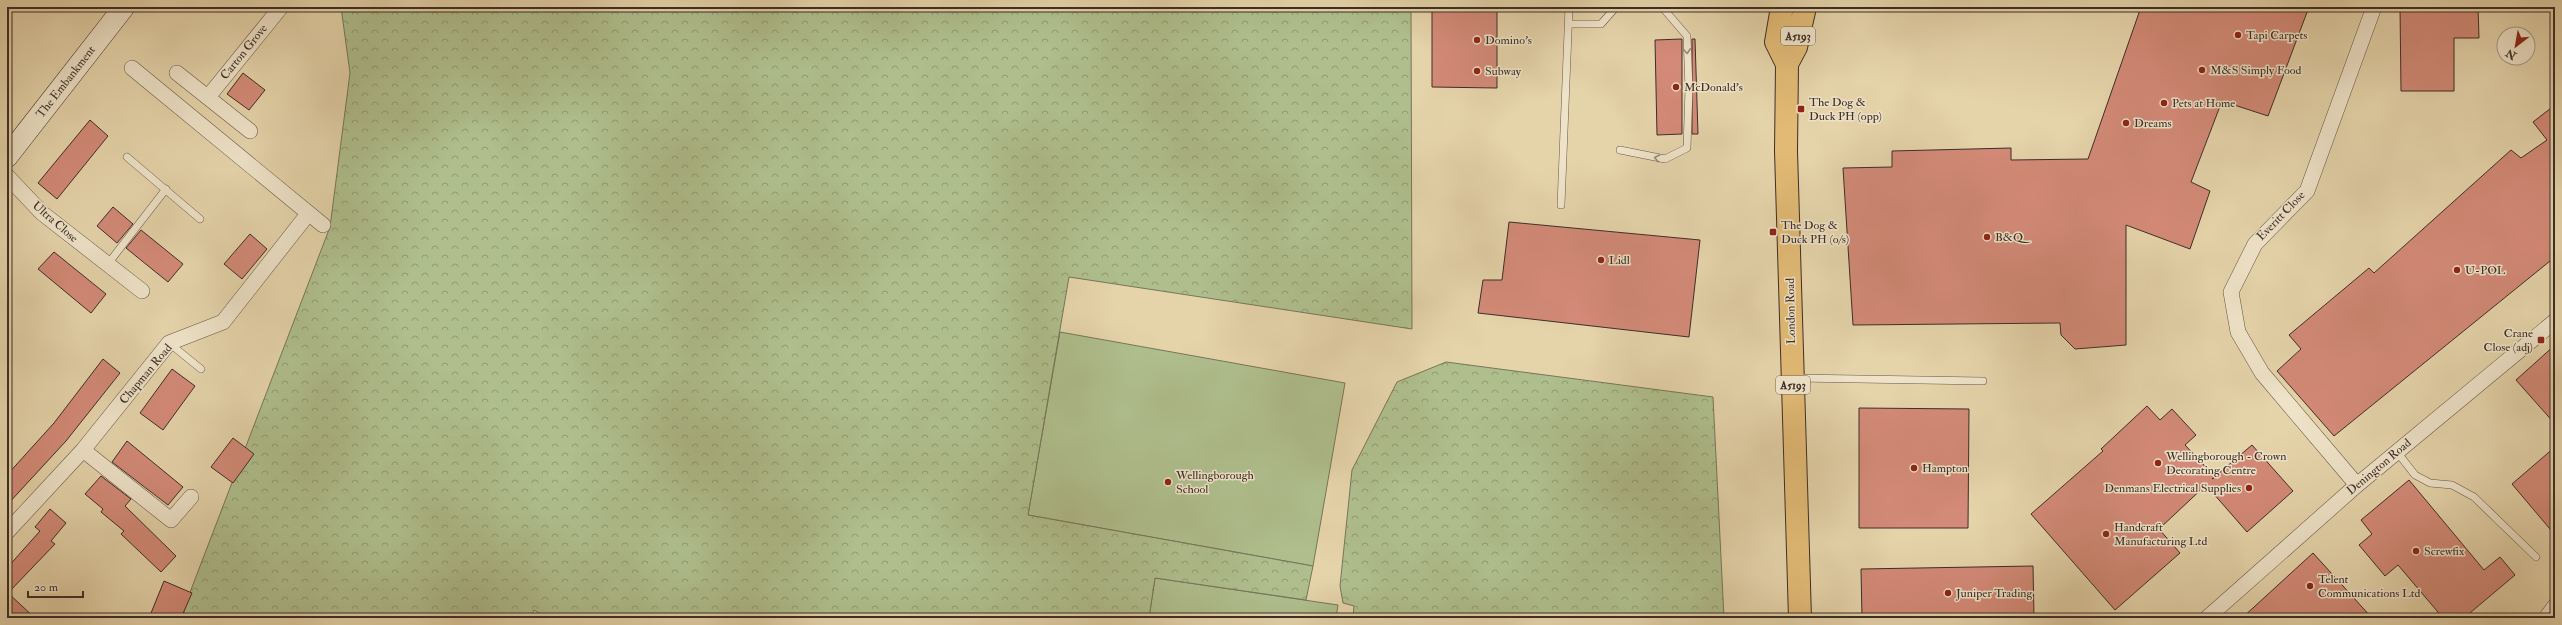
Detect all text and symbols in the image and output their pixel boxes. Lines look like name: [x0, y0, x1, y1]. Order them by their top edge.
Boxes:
street label: Carton Grove: [217, 21, 271, 83]
north arrow: [2496, 26, 2536, 66]
road number: A5193: [1781, 27, 1815, 45]
place label: Tapi Carpets: [2246, 28, 2307, 43]
marker: Tapi Carpets: [2233, 30, 2243, 40]
place label: Domino's: [1485, 33, 1532, 48]
marker: Domino's: [1472, 35, 1482, 45]
street label: The Embankment: [33, 43, 99, 121]
text: N: [2503, 45, 2520, 63]
one-way arrow: [1683, 48, 1692, 54]
place label: M&S Simply Food: [2210, 63, 2302, 78]
place label: Subway: [1485, 64, 1522, 79]
marker: M&S Simply Food: [2197, 65, 2207, 75]
marker: Subway: [1472, 66, 1482, 76]
place label: McDonald's: [1684, 80, 1743, 95]
marker: McDonald's: [1671, 82, 1681, 92]
place label: The Dog & Duck PH (opp): [1809, 95, 1882, 124]
place label: Pets at Home: [2172, 96, 2235, 111]
marker: Pets at Home: [2159, 98, 2169, 108]
marker: The Dog & Duck PH (opp): [1796, 104, 1806, 114]
place label: Dreams: [2134, 116, 2172, 131]
marker: Dreams: [2121, 118, 2131, 128]
one-way arrow: [1654, 154, 1660, 162]
street label: Everitt Close: [2254, 188, 2308, 244]
street label: Ultra Close: [29, 198, 81, 246]
place label: The Dog & Duck PH (o/s): [1781, 218, 1849, 247]
marker: The Dog & Duck PH (o/s): [1768, 227, 1778, 237]
place label: B&Q: [1995, 230, 2031, 245]
marker: B&Q: [1982, 232, 1992, 242]
place label: Lidl: [1609, 253, 1630, 268]
marker: Lidl: [1596, 255, 1606, 265]
place label: U-POL: [2465, 263, 2506, 278]
marker: U-POL: [2452, 265, 2462, 275]
street label: London Road: [1783, 278, 1799, 344]
place label: Crane Close (adj): [2484, 326, 2533, 355]
marker: Crane Close (adj): [2536, 335, 2546, 345]
street label: Chapman Road: [116, 341, 176, 407]
road number: A5193: [1776, 376, 1810, 394]
street label: Denington Road: [2344, 436, 2414, 498]
place label: Wellingborough - Crown Decorating Centre: [2165, 449, 2286, 478]
marker: Wellingborough - Crown Decorating Centre: [2153, 458, 2163, 468]
place label: Hampton: [1922, 461, 1968, 476]
marker: Hampton: [1909, 463, 1919, 473]
place label: Wellingborough School: [1175, 468, 1255, 497]
marker: Wellingborough School: [1163, 477, 1173, 487]
place label: Denmans Electrical Supplies: [2104, 481, 2241, 496]
marker: Denmans Electrical Supplies: [2244, 483, 2254, 493]
place label: Handcraft Manufacturing Ltd: [2114, 520, 2207, 549]
marker: Handcraft Manufacturing Ltd: [2101, 529, 2111, 539]
place label: Screwfix: [2424, 544, 2465, 559]
marker: Screwfix: [2411, 546, 2421, 556]
place label: Telent Communications Ltd: [2318, 572, 2421, 601]
scale bar: [28, 573, 83, 599]
text: 20 m: [34, 580, 59, 595]
marker: Telent Communications Ltd: [2305, 581, 2315, 591]
place label: Juniper Trading: [1955, 586, 2034, 601]
marker: Juniper Trading: [1943, 588, 1953, 598]

